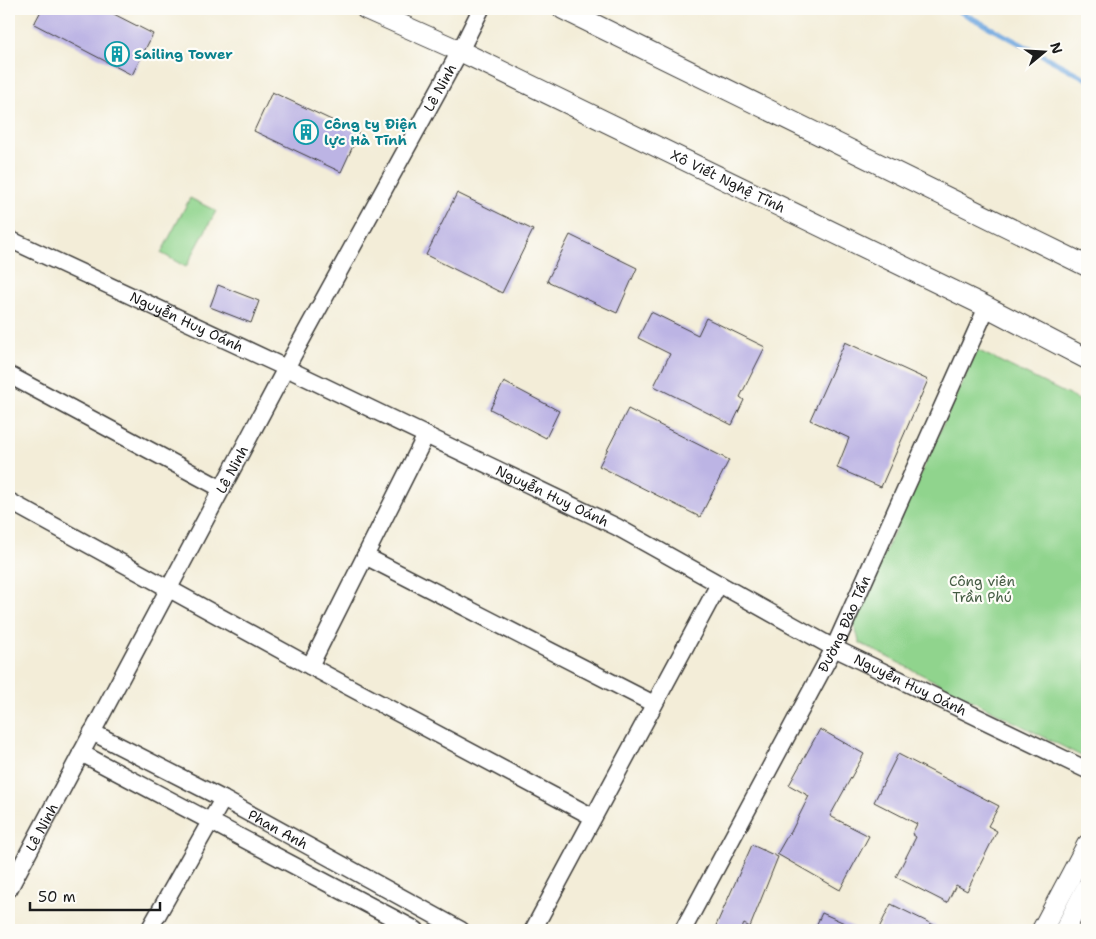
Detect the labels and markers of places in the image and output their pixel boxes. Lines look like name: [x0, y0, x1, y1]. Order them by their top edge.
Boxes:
building icon: Sailing Tower: [104, 41, 130, 67]
place label: Sailing Tower: [134, 45, 233, 63]
place label: Công ty Điện lực Hà Tĩnh: [324, 115, 417, 149]
building icon: Công ty Điện lực Hà Tĩnh: [293, 119, 319, 145]

